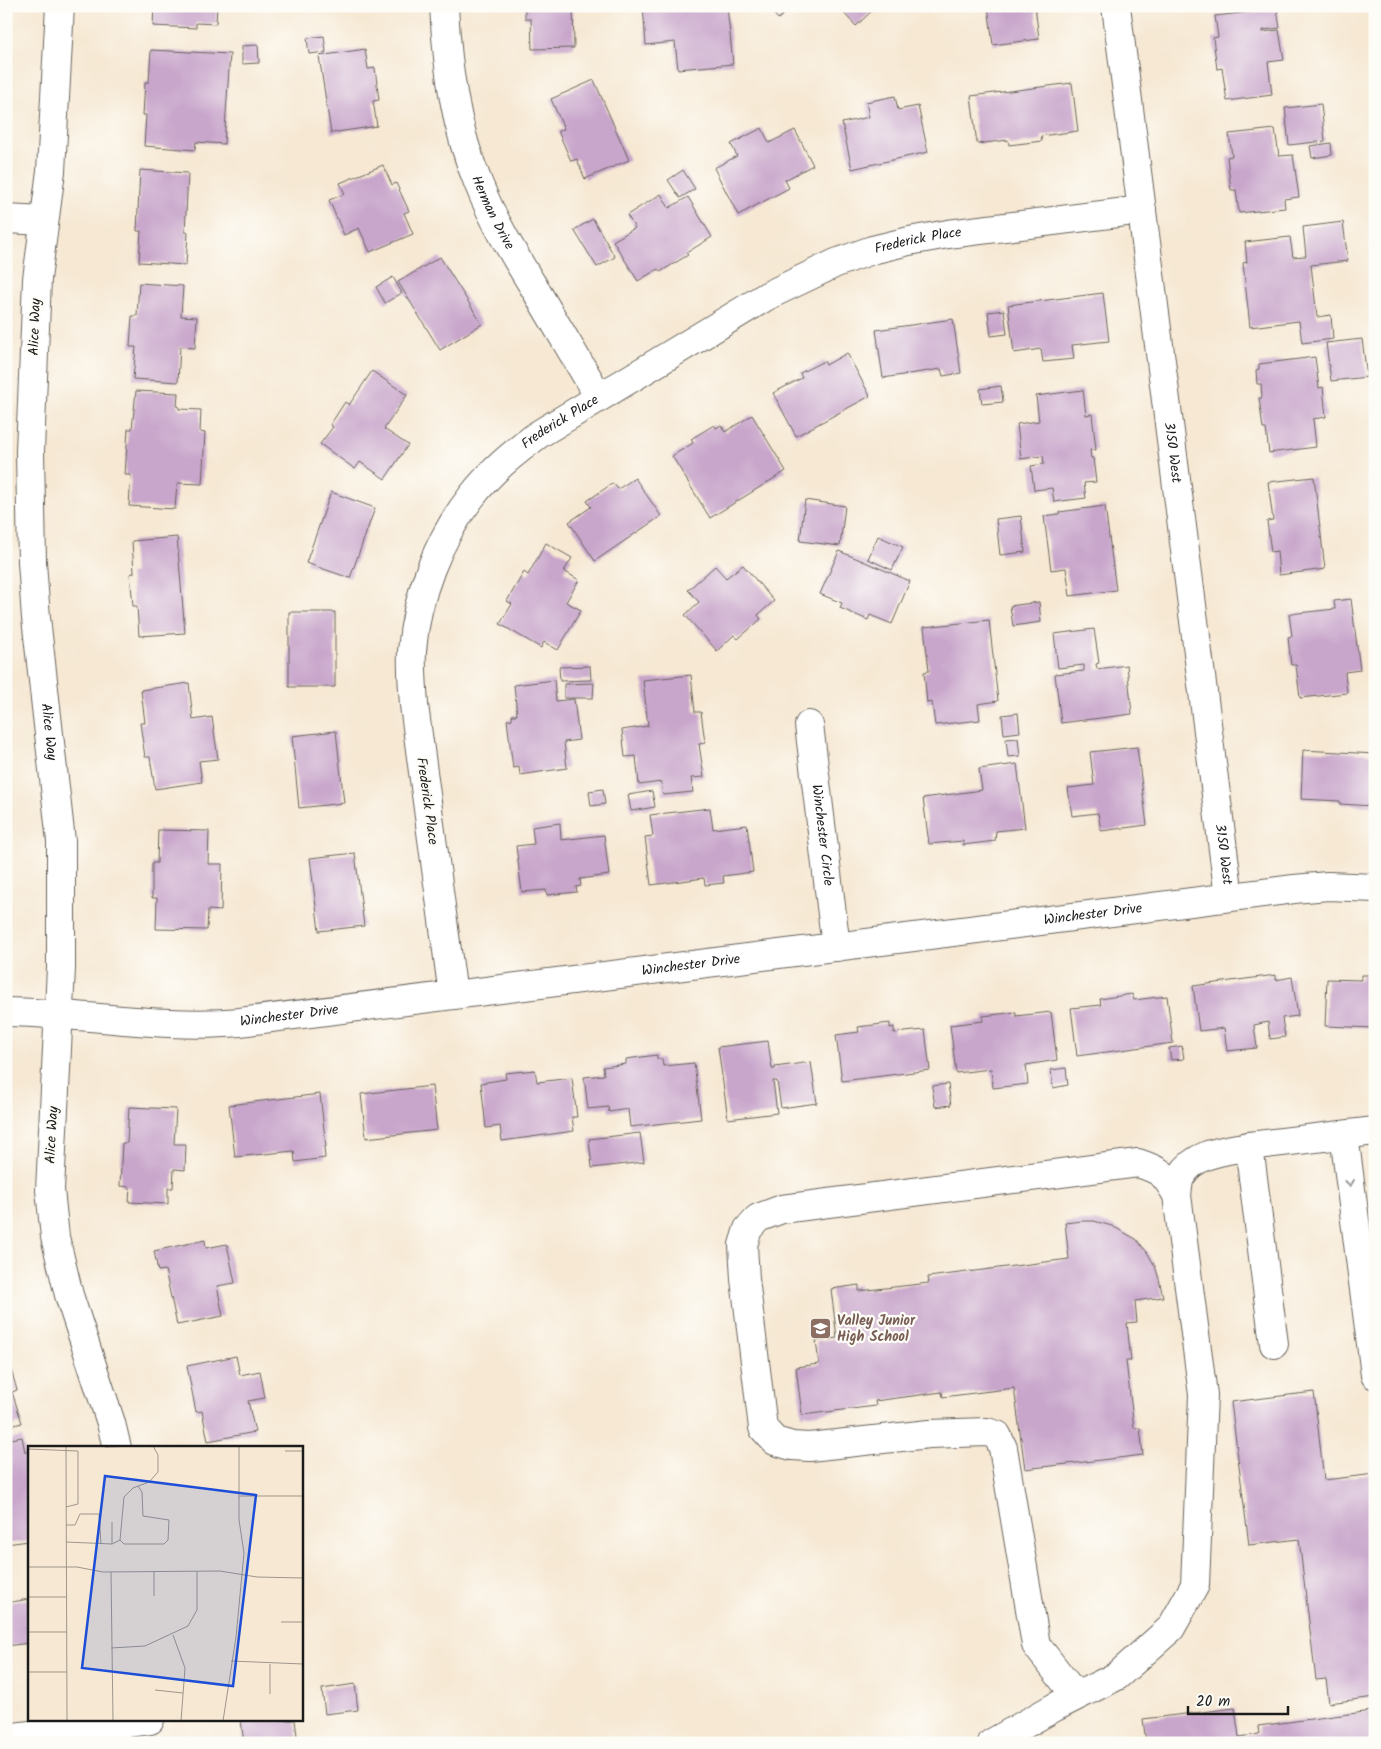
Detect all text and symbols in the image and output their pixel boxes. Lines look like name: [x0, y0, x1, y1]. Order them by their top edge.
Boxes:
street label: Herman Drive: [465, 172, 520, 254]
street label: Frederick Place: [872, 221, 963, 260]
street label: Alice Way: [23, 297, 47, 356]
street label: Frederick Place: [516, 389, 604, 455]
street label: 3150 West: [1158, 421, 1187, 485]
street label: Alice Way: [35, 702, 63, 762]
street label: Frederick Place: [410, 756, 444, 847]
street label: Winchester Circle: [805, 783, 840, 888]
street label: 3150 West: [1209, 822, 1238, 887]
street label: Winchester Drive: [1042, 897, 1144, 932]
street label: Winchester Drive: [640, 948, 742, 982]
street label: Winchester Drive: [239, 999, 340, 1033]
street label: Alice Way: [40, 1105, 65, 1164]
one-way arrow: [1344, 1179, 1355, 1187]
place label: Valley Junior High School: [837, 1310, 916, 1348]
school or university icon: Valley Junior High School: [809, 1317, 833, 1341]
inset map: [28, 1446, 302, 1722]
scale bar: [1188, 1684, 1288, 1716]
text: 20 m: [1196, 1690, 1230, 1714]

